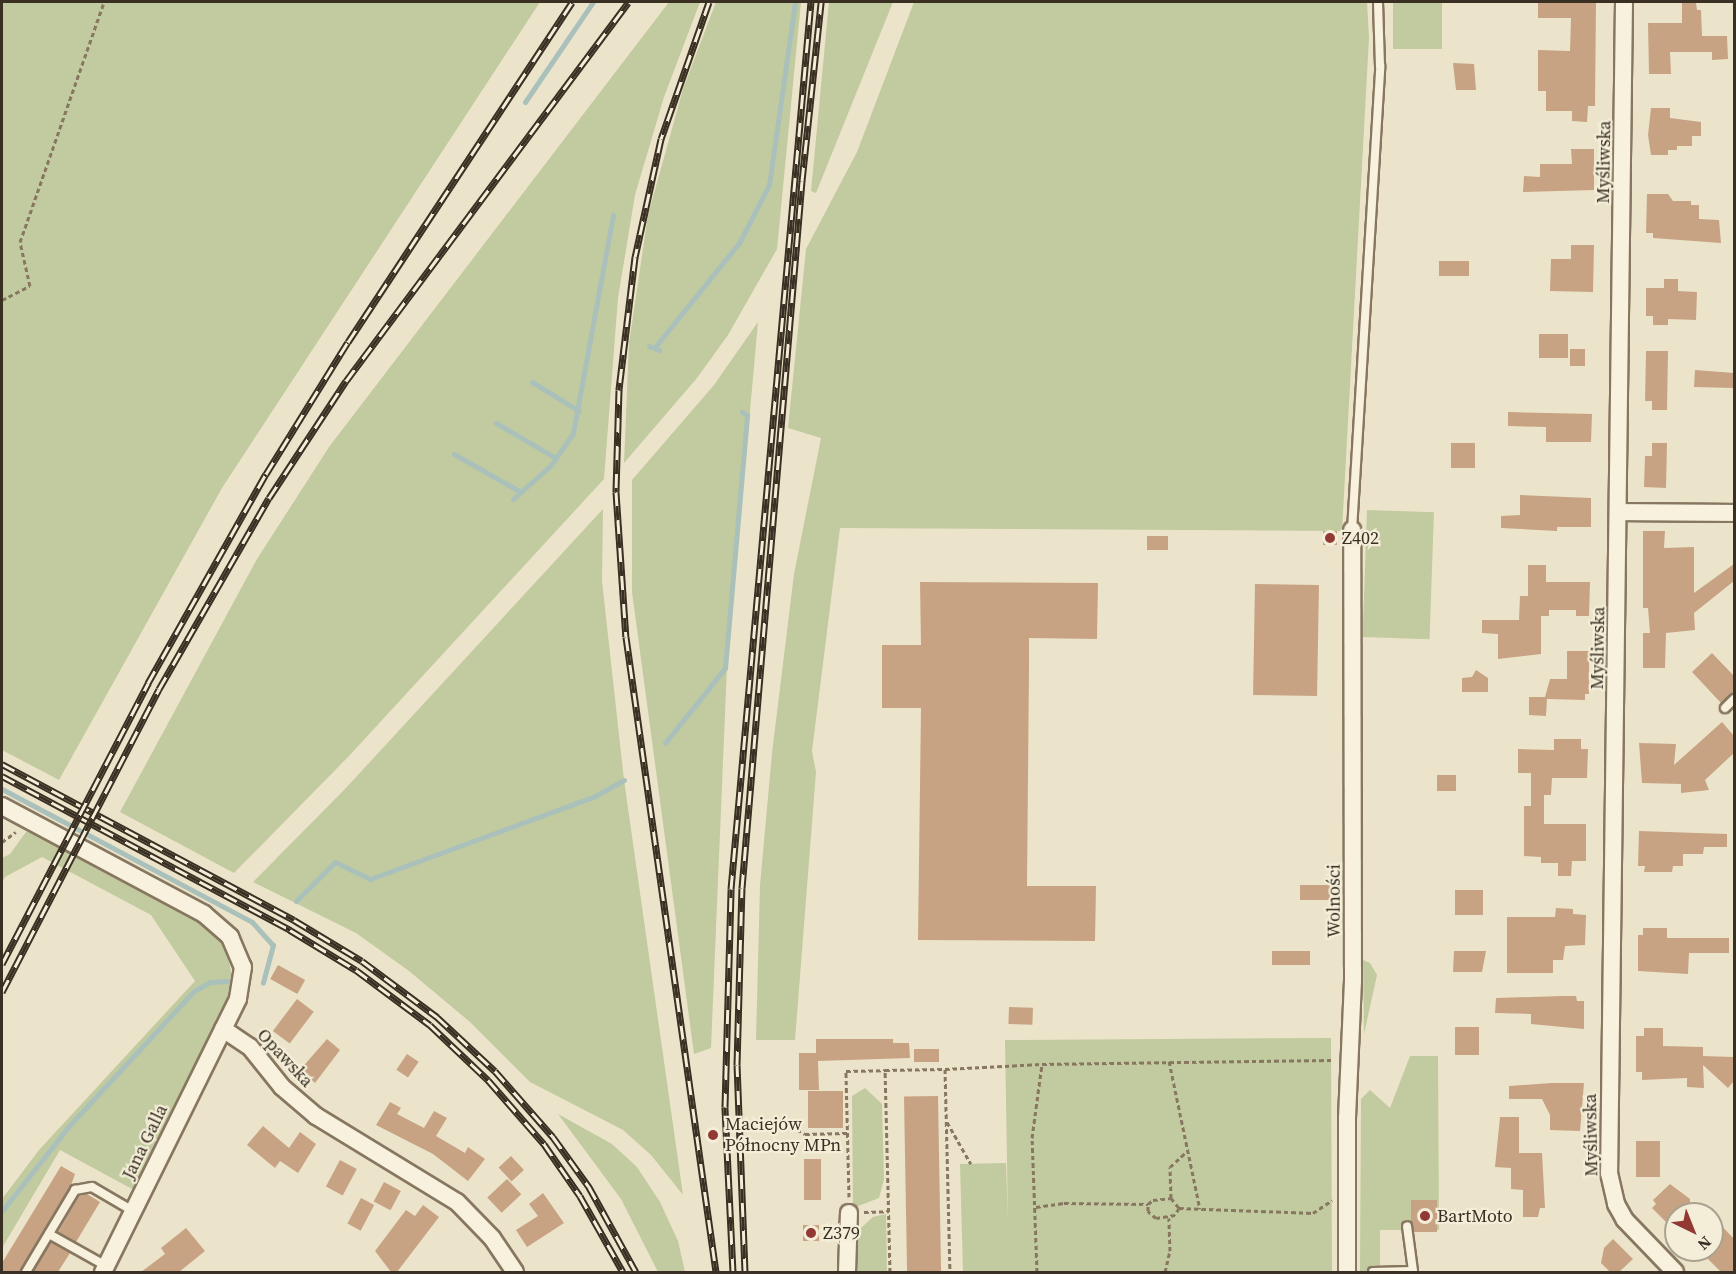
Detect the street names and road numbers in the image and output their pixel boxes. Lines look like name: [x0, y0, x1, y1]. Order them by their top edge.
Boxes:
street label: Myśliwska: [1592, 120, 1616, 204]
street label: Myśliwska: [1586, 606, 1610, 690]
street label: Wolności: [1323, 864, 1345, 938]
street label: Opawska: [252, 1024, 318, 1092]
street label: Myśliwska: [1579, 1093, 1603, 1177]
street label: Jana Galla: [118, 1101, 172, 1183]

